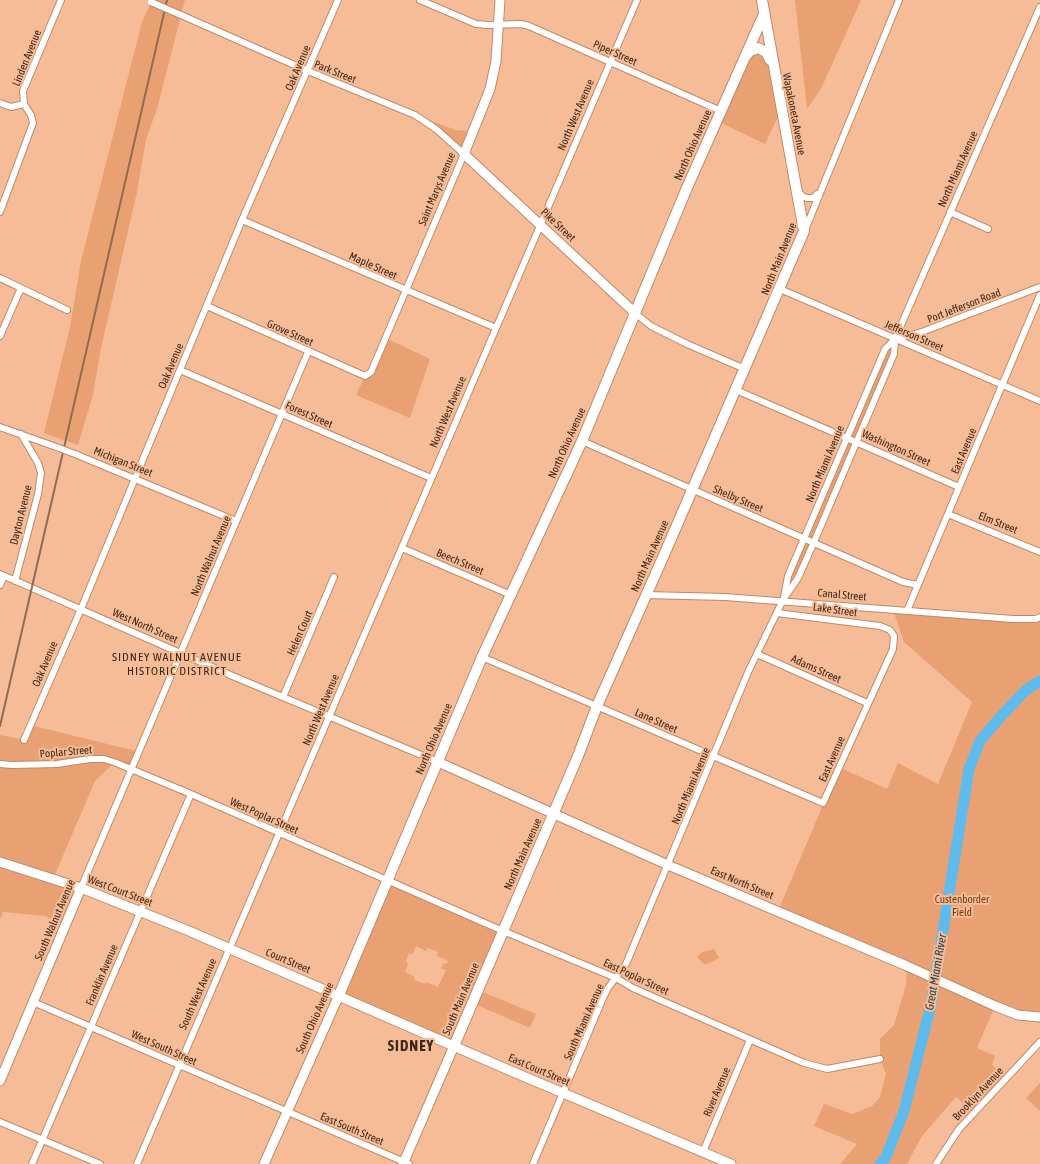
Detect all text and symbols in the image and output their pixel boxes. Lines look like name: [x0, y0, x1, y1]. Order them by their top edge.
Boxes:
street label: Linden Avenue: [10, 28, 44, 88]
street label: Piper Street: [591, 37, 639, 69]
street label: Oak Avenue: [282, 43, 314, 93]
street label: Park Street: [312, 58, 358, 86]
street label: Wapakoneta Avenue: [780, 72, 808, 156]
street label: North West Avenue: [555, 77, 597, 153]
street label: North Ohio Avenue: [671, 108, 715, 182]
street label: North Miami Avenue: [935, 129, 981, 209]
street label: Saint Marys Avenue: [416, 150, 458, 228]
street label: Pike Street: [538, 206, 578, 244]
street label: North Main Avenue: [758, 221, 800, 297]
street label: Maple Street: [347, 250, 399, 282]
street label: Port Jefferson Road: [925, 286, 1003, 326]
street label: Grove Street: [265, 317, 315, 349]
street label: Jefferson Street: [883, 318, 945, 354]
street label: Oak Avenue: [155, 341, 187, 391]
street label: North West Avenue: [427, 374, 469, 450]
street label: Forest Street: [283, 399, 335, 431]
street label: North Ohio Avenue: [545, 406, 589, 480]
street label: North Miami Avenue: [803, 424, 847, 504]
street label: East Avenue: [948, 426, 980, 476]
street label: Washington Street: [860, 427, 932, 469]
street label: Michigan Street: [92, 444, 154, 480]
street label: Shelby Street: [711, 483, 765, 515]
street label: Dayton Avenue: [7, 484, 35, 546]
street label: Elm Street: [976, 509, 1020, 537]
street label: North Walnut Avenue: [188, 514, 234, 598]
street label: North Main Avenue: [628, 518, 672, 594]
street label: Beech Street: [434, 546, 486, 578]
street label: Canal Street: [817, 586, 867, 604]
street label: Lake Street: [812, 600, 858, 620]
street label: West North Street: [110, 606, 180, 646]
street label: Helen Court: [284, 608, 316, 658]
street label: Oak Avenue: [29, 639, 61, 689]
district label: SIDNEY WALNUT AVENUE HISTORIC DISTRICT: [112, 650, 242, 678]
street label: Adams Street: [789, 652, 843, 686]
street label: North West Avenue: [300, 672, 342, 748]
street label: North Ohio Avenue: [413, 701, 455, 777]
street label: Lane Street: [633, 706, 679, 736]
street label: East Avenue: [816, 734, 848, 784]
street label: Poplar Street: [39, 743, 93, 761]
street label: North Miami Avenue: [669, 746, 713, 826]
street label: West Poplar Street: [228, 795, 300, 837]
street label: North Main Avenue: [501, 816, 545, 892]
street label: East North Street: [708, 864, 776, 902]
street label: West Court Street: [86, 873, 154, 909]
street label: South Walnut Avenue: [32, 878, 78, 962]
park label: Custenborder Field: [935, 893, 989, 919]
water label: Great Miami River: [922, 933, 950, 1011]
street label: Franklin Avenue: [83, 942, 121, 1008]
street label: Court Street: [264, 946, 312, 976]
street label: South West Avenue: [176, 956, 220, 1032]
street label: East Poplar Street: [601, 956, 671, 998]
street label: South Main Avenue: [440, 961, 482, 1037]
street label: South Ohio Avenue: [293, 980, 337, 1056]
street label: South Miami Avenue: [561, 982, 607, 1062]
street label: West South Street: [129, 1028, 199, 1068]
district label: SIDNEY: [388, 1037, 434, 1055]
street label: East Court Street: [506, 1051, 572, 1089]
street label: River Avenue: [701, 1065, 733, 1119]
street label: Brooklyn Avenue: [950, 1065, 1006, 1123]
street label: East South Street: [318, 1110, 386, 1148]

